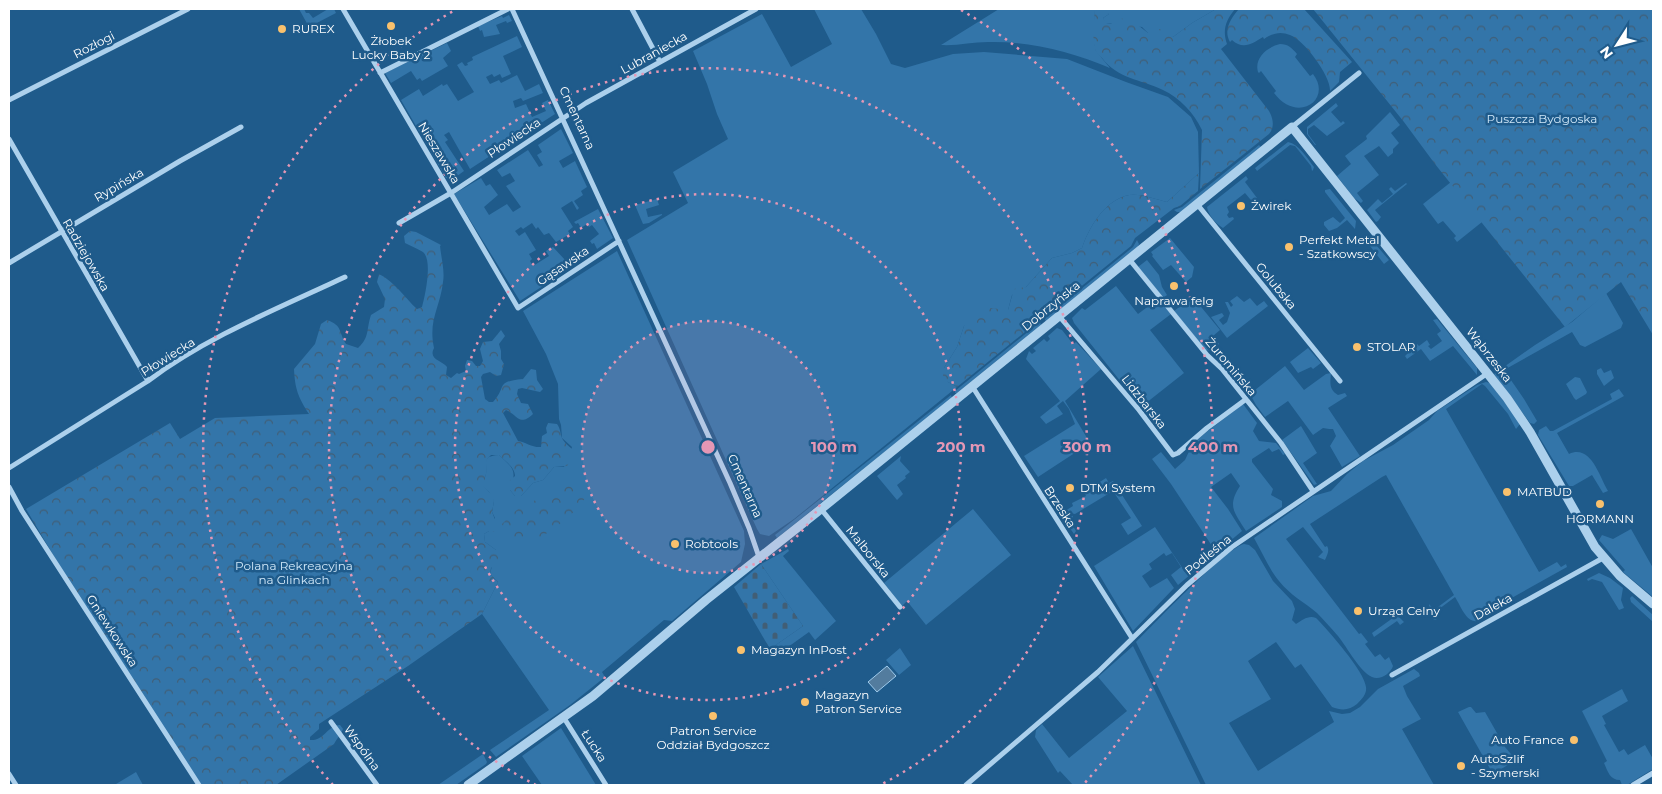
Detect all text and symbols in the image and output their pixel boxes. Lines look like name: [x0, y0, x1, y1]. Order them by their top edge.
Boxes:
marker: Żłobek Lucky Baby 2: [385, 20, 397, 32]
north arrow: [1592, 20, 1642, 70]
place label: RUREX: [292, 21, 335, 36]
marker: RUREX: [276, 23, 288, 35]
street label: Rozłogi: [71, 28, 117, 61]
street label: Lubraniecka: [618, 28, 690, 77]
place label: Żłobek Lucky Baby 2: [352, 33, 431, 62]
text: N: [1596, 43, 1617, 63]
street label: Cmentarna: [556, 84, 599, 152]
park label: Puszcza Bydgoska: [1487, 111, 1597, 126]
street label: Płowiecka: [484, 114, 543, 161]
street label: Nieszawska: [415, 119, 464, 186]
street label: Rypińska: [91, 164, 146, 205]
place label: Żwirek: [1251, 198, 1292, 213]
marker: Żwirek: [1235, 200, 1247, 212]
street label: Radziejowska: [60, 216, 113, 294]
place label: Perfekt Metal - Szatkowscy: [1299, 232, 1380, 261]
marker: Perfekt Metal - Szatkowscy: [1283, 241, 1295, 253]
street label: Gąsawska: [534, 243, 592, 288]
street label: Golubska: [1253, 259, 1300, 312]
street label: Dobrzyńska: [1018, 277, 1083, 334]
marker: Naprawa felg: [1168, 280, 1180, 292]
place label: Naprawa felg: [1134, 293, 1214, 308]
street label: Wąbrzeska: [1463, 324, 1516, 385]
street label: Płowiecka: [138, 334, 198, 379]
street label: Żuromińska: [1202, 334, 1260, 399]
place label: STOLAR: [1367, 339, 1416, 354]
marker: STOLAR: [1351, 341, 1363, 353]
street label: Lidzbarska: [1119, 372, 1170, 432]
text: 100 m: [811, 437, 857, 456]
text: 200 m: [936, 437, 986, 456]
text: 300 m: [1061, 437, 1112, 456]
text: 400 m: [1188, 437, 1238, 456]
centre of rings: [699, 438, 717, 456]
street label: Cmentarna: [725, 452, 766, 520]
place label: DTM System: [1080, 480, 1156, 495]
marker: DTM System: [1064, 482, 1076, 494]
street label: Brzeska: [1041, 483, 1080, 531]
place label: MATBUD: [1517, 484, 1572, 499]
marker: MATBUD: [1501, 486, 1513, 498]
marker: HORMANN: [1594, 498, 1606, 510]
place label: HORMANN: [1566, 511, 1634, 526]
street label: Malborska: [843, 523, 894, 581]
street label: Podleśna: [1181, 531, 1234, 578]
place label: Robtools: [685, 536, 738, 551]
marker: Robtools: [669, 538, 681, 550]
park label: Polana Rekreacyjna na Glinkach: [235, 558, 353, 587]
street label: Daleka: [1471, 590, 1515, 623]
street label: Gniewkowska: [84, 592, 141, 670]
place label: Urząd Celny: [1368, 603, 1440, 618]
marker: Urząd Celny: [1352, 605, 1364, 617]
place label: Magazyn InPost: [751, 642, 847, 657]
marker: Magazyn InPost: [735, 644, 747, 656]
place label: Magazyn Patron Service: [815, 687, 902, 716]
marker: Magazyn Patron Service: [799, 696, 811, 708]
marker: Patron Service Oddział Bydgoszcz: [707, 710, 719, 722]
street label: Wspólna: [341, 722, 384, 773]
place label: Patron Service Oddział Bydgoszcz: [656, 723, 770, 752]
street label: Łucka: [578, 727, 610, 765]
place label: Auto France: [1491, 732, 1564, 747]
marker: Auto France: [1568, 734, 1580, 746]
place label: AutoSzlif - Szymerski: [1471, 751, 1540, 780]
marker: AutoSzlif - Szymerski: [1455, 760, 1467, 772]

